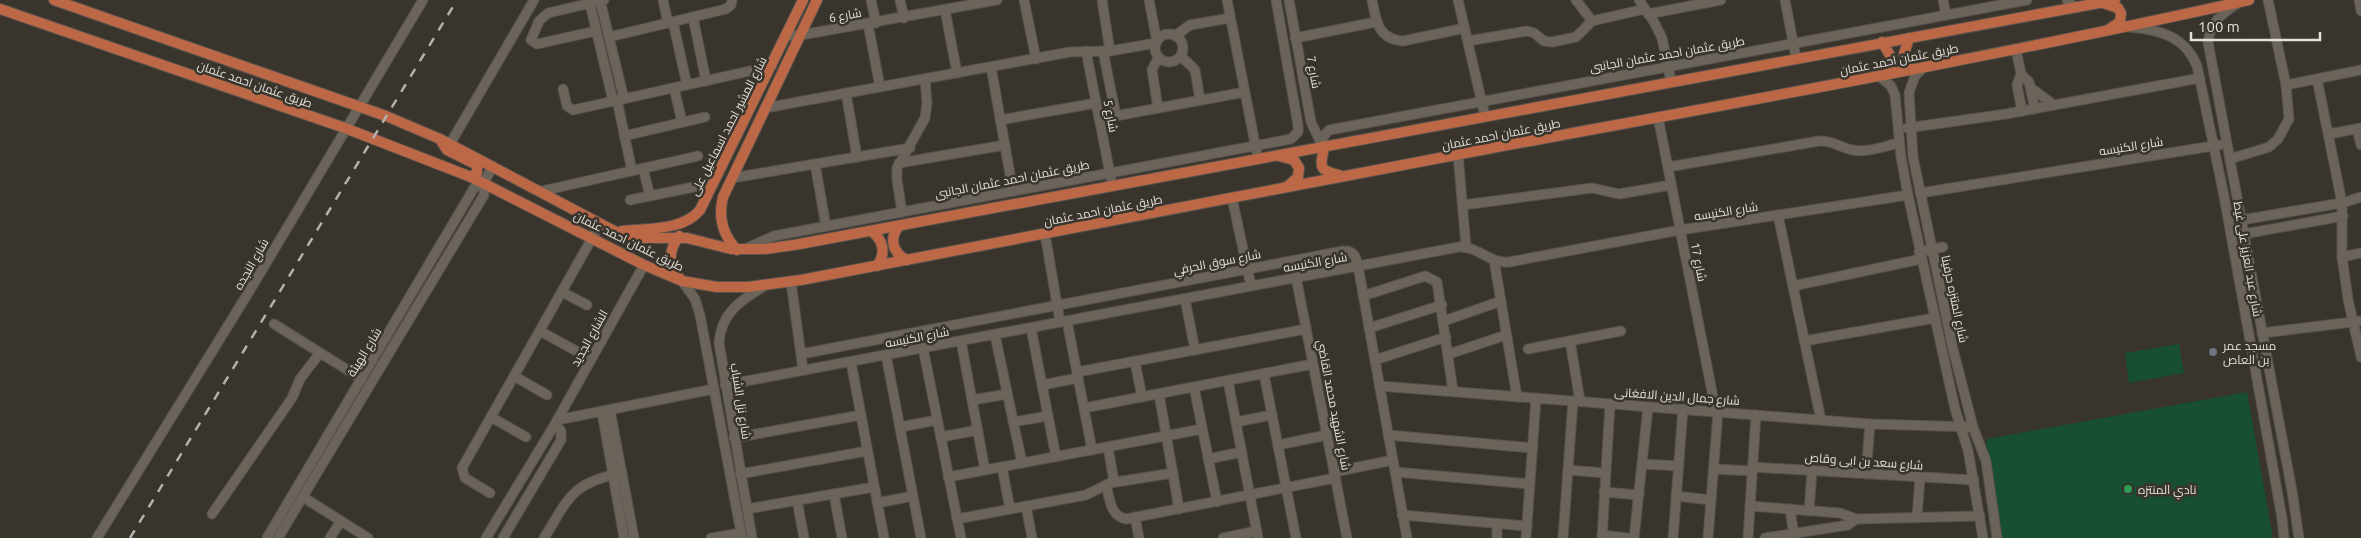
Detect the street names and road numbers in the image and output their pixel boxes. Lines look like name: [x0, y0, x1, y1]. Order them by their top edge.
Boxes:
street label: شارع 6: [828, 6, 863, 26]
street label: طريق عثمان احمد عثمان الجانبى: [1588, 34, 1746, 75]
street label: طريق عثمان احمد عثمان: [1839, 41, 1960, 78]
street label: شارع المشير احمد اسماعيل على: [687, 54, 771, 199]
street label: شارع 7: [1303, 55, 1323, 90]
street label: طريق عثمان احمد عثمان: [196, 58, 314, 111]
street label: شارع 5: [1100, 99, 1121, 134]
street label: طريق عثمان احمد عثمان: [1441, 116, 1562, 153]
street label: شارع الكنيسه: [2098, 135, 2164, 159]
street label: طريق عثمان احمد عثمان الجانبى: [934, 158, 1091, 201]
street label: طريق عثمان احمد عثمان: [1043, 192, 1164, 229]
street label: شارع الكنيسه: [1693, 200, 1759, 224]
street label: شارع عبد العزيز على غيط: [2229, 200, 2265, 318]
street label: طريق عثمان احمد عثمان: [572, 209, 686, 274]
street label: شارع النجده: [231, 236, 273, 293]
street label: شارع 17: [1687, 241, 1709, 283]
street label: شارع سوق الحرفي: [1172, 247, 1263, 281]
street label: شارع الكنيسه: [1282, 250, 1348, 276]
street label: شارع المتنزه حرفينا: [1937, 254, 1971, 344]
street label: الشارع الجديد: [568, 307, 612, 370]
street label: شارع الكنيسه: [884, 324, 950, 352]
street label: شارع الهيئة: [344, 325, 385, 380]
street label: شارع الشهيد محمد القاضي: [1311, 339, 1353, 472]
street label: شارع نزل الشباب: [727, 362, 753, 440]
street label: شارع جمال الدين الافغانى: [1614, 385, 1740, 409]
street label: شارع سعد بن ابى وقاص: [1804, 450, 1924, 474]

